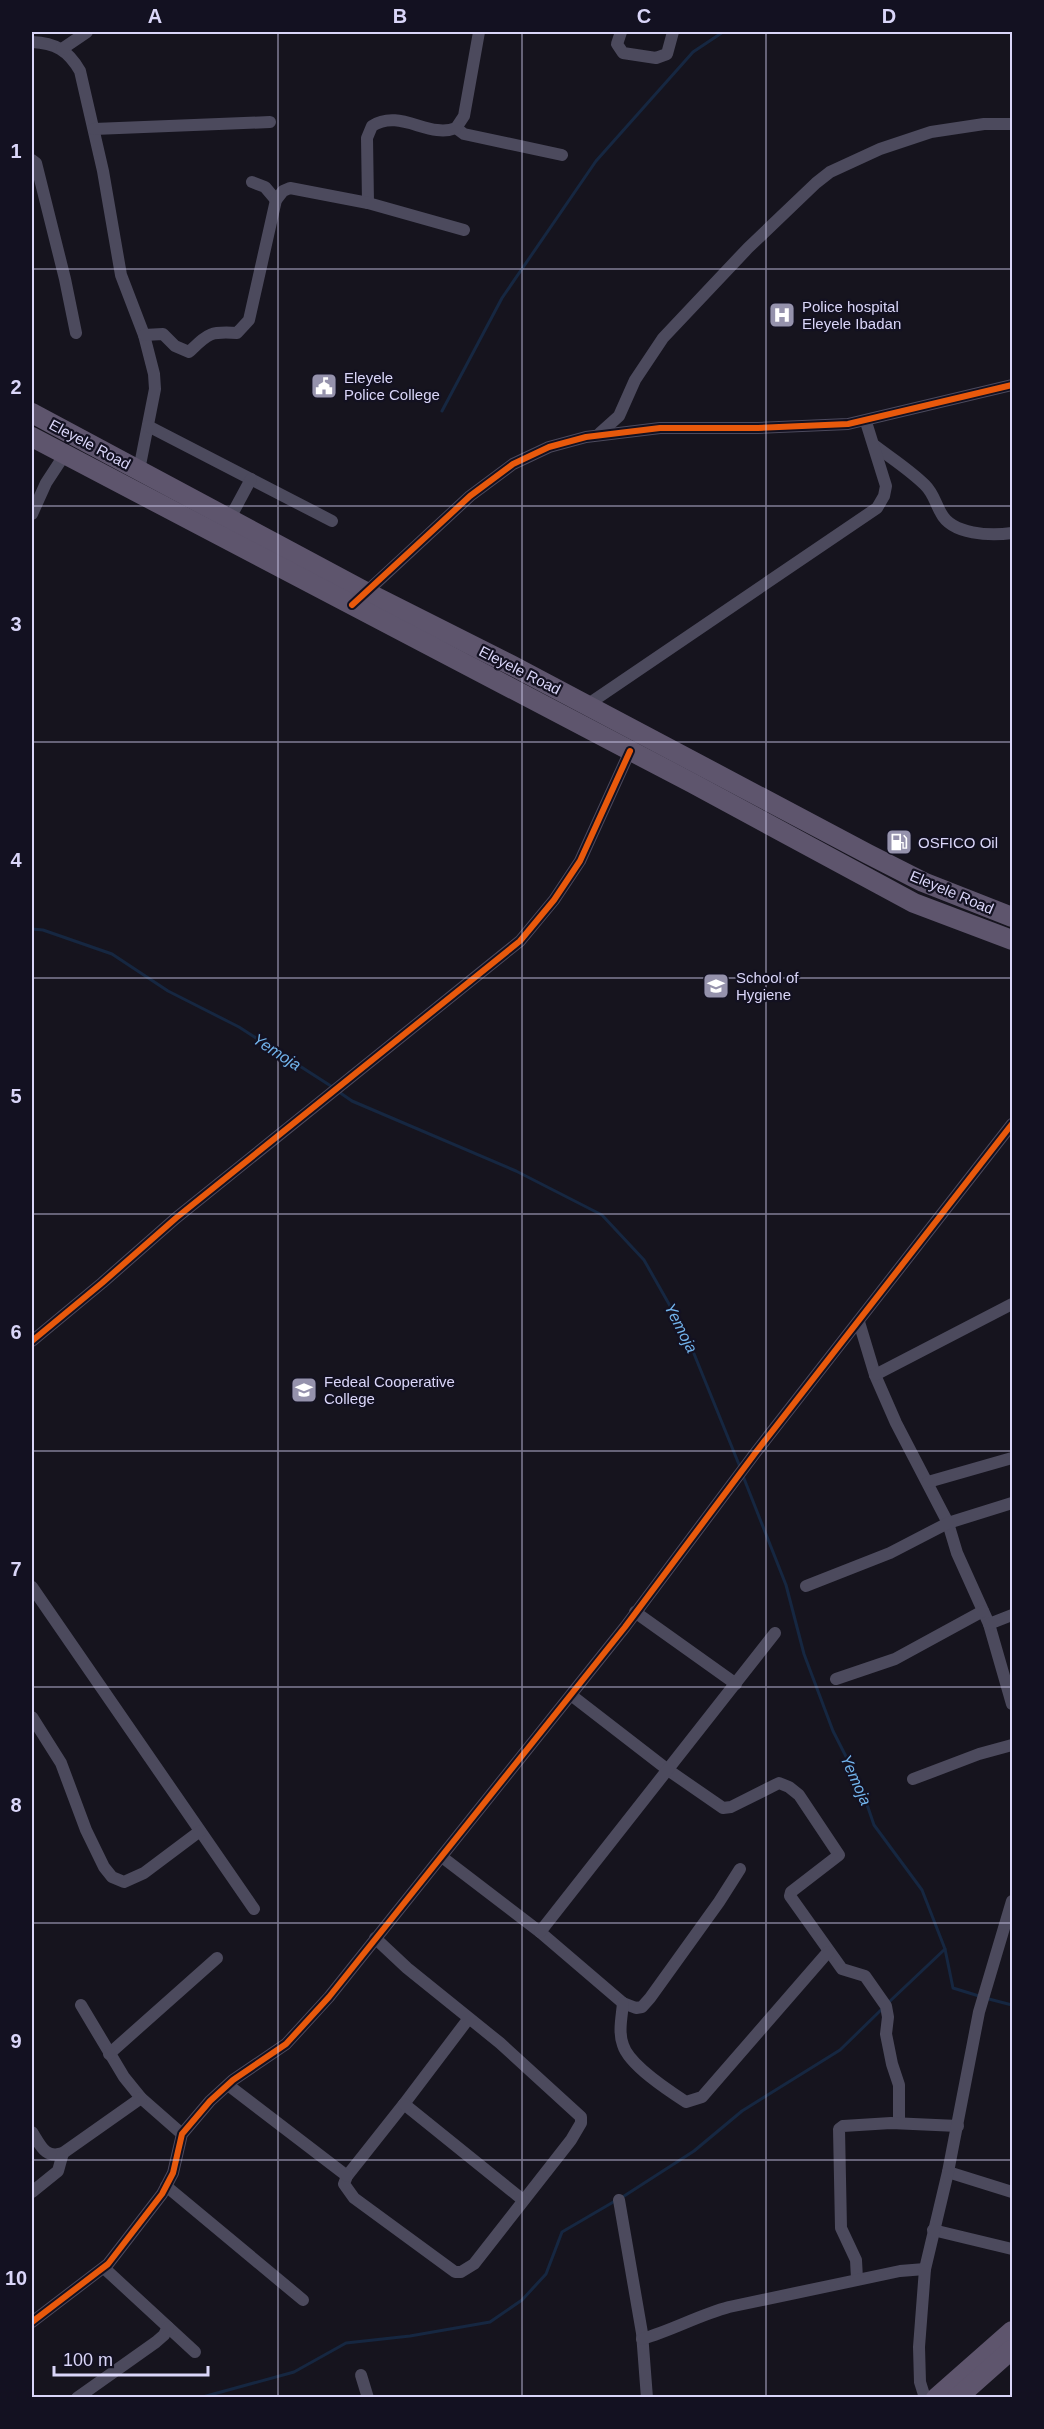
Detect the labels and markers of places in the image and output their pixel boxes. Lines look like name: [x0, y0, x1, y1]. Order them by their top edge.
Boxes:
place label: Police hospital Eleyele Ibadan: [802, 298, 901, 332]
hospital icon: Police hospital Eleyele Ibadan: [767, 300, 797, 330]
place label: Eleyele Police College: [344, 369, 440, 403]
public building icon: Eleyele Police College: [309, 371, 339, 401]
fuel station icon: OSFICO Oil: [884, 827, 914, 857]
place label: OSFICO Oil: [918, 834, 998, 851]
place label: School of Hygiene: [736, 969, 799, 1003]
school or university icon: School of Hygiene: [701, 971, 731, 1001]
place label: Fedeal Cooperative College: [324, 1373, 455, 1407]
school or university icon: Fedeal Cooperative College: [289, 1375, 319, 1405]

